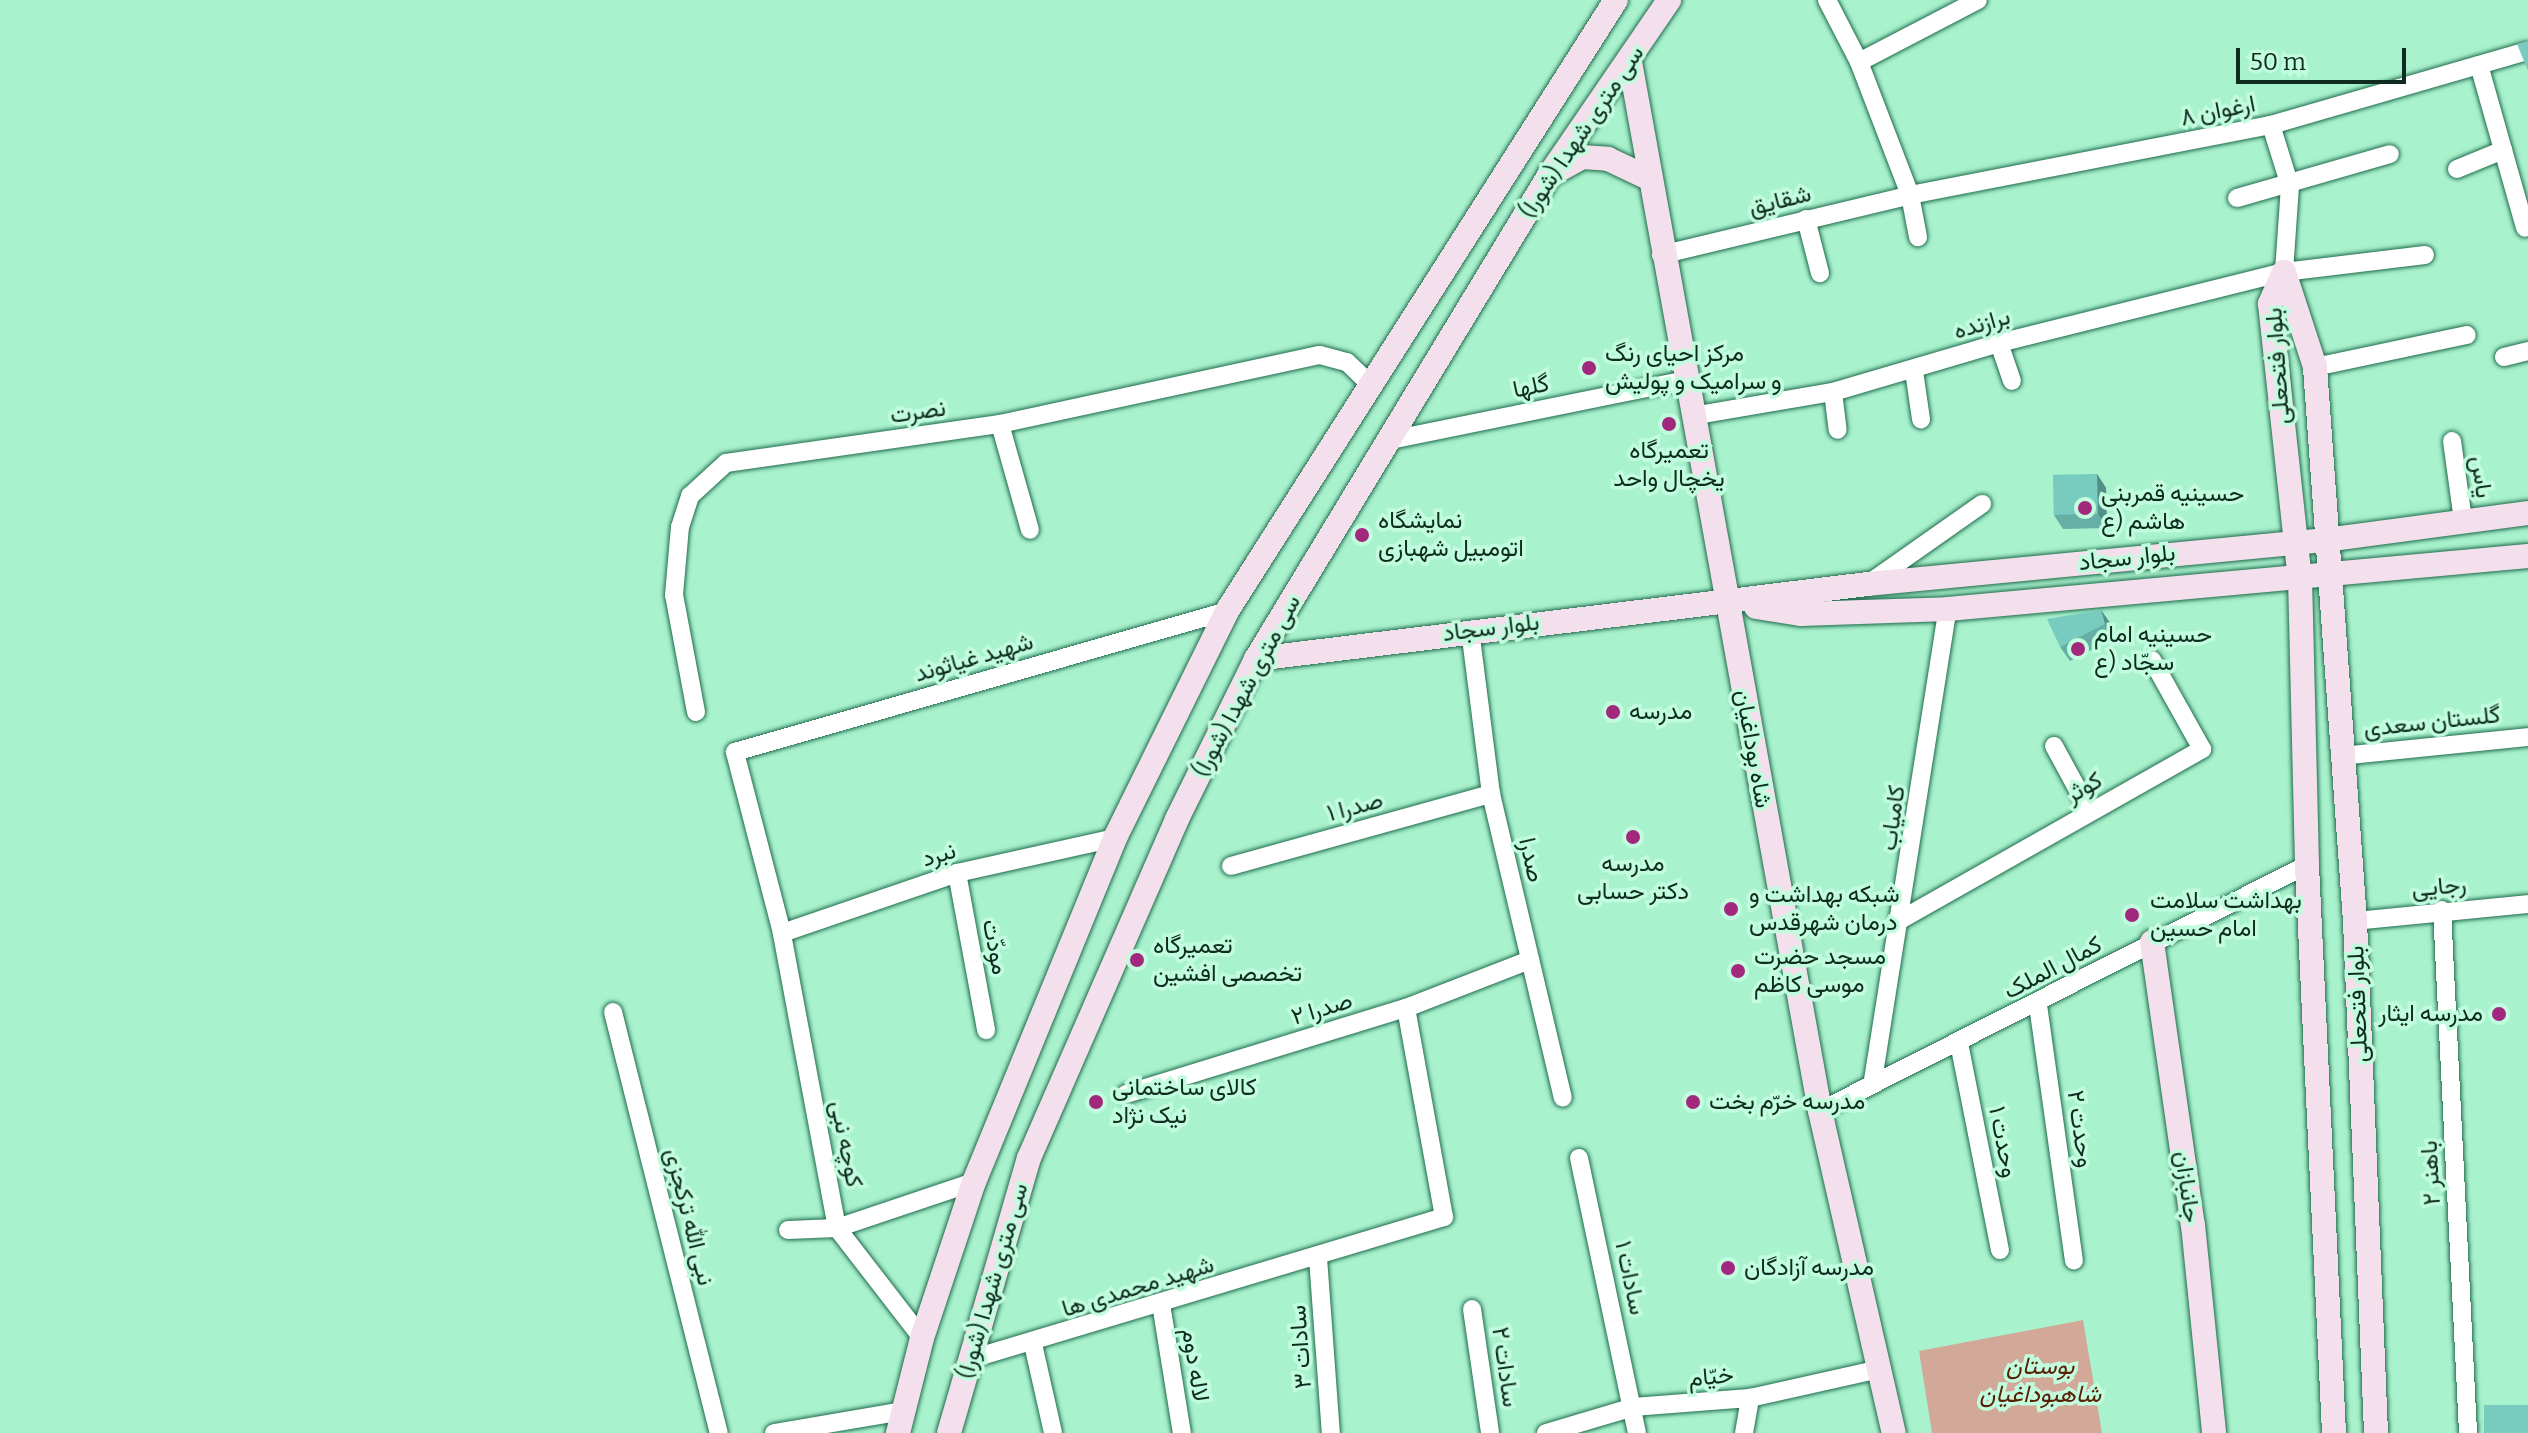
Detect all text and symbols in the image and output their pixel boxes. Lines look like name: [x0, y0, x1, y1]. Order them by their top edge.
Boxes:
scale bar: [2240, 32, 2410, 82]
street label: سی متری شهدا (شورا): [1514, 40, 1650, 224]
text: 50 m: [2250, 48, 2306, 76]
street label: ارغوان ۸: [2178, 90, 2258, 132]
street label: شقایق: [1746, 179, 1814, 223]
street label: برازنده: [1950, 302, 2014, 346]
street label: بلوار فتحعلی: [2260, 307, 2296, 425]
place label: مرکز احیای رنگ و سرامیک و پولیش: [1605, 340, 1782, 396]
marker: مرکز احیای رنگ و سرامیک و پولیش: [1580, 359, 1598, 377]
street label: گلها: [1510, 369, 1552, 405]
street label: نصرت: [888, 394, 948, 430]
marker: تعمیرگاه یخچال واحد: [1660, 415, 1678, 433]
place label: تعمیرگاه یخچال واحد: [1613, 437, 1725, 493]
street label: یاس: [2464, 454, 2498, 500]
place label: حسینیه قمربنی هاشم (ع: [2101, 480, 2244, 536]
marker: حسینیه قمربنی هاشم (ع: [2076, 499, 2094, 517]
place label: نمایشگاه اتومبیل شهبازی: [1378, 507, 1524, 563]
marker: نمایشگاه اتومبیل شهبازی: [1353, 526, 1371, 544]
street label: بلوار سجاد: [2077, 539, 2177, 577]
street label: سی متری شهدا (شورا): [1187, 590, 1307, 782]
street label: بلوار سجاد: [1441, 608, 1541, 648]
place label: حسینیه امام سجّاد (ع: [2094, 621, 2212, 677]
street label: شهید غیاثوند: [911, 627, 1037, 689]
marker: حسینیه امام سجّاد (ع: [2069, 640, 2087, 658]
street label: شاه بوداغیان: [1728, 688, 1778, 810]
place label: مدرسه: [1629, 698, 1692, 726]
street label: گلستان سعدی: [2362, 700, 2502, 744]
marker: مدرسه: [1604, 703, 1622, 721]
street label: کوثر: [2060, 766, 2108, 810]
street label: کامیاب: [1874, 783, 1912, 853]
street label: صدرا ۱: [1324, 786, 1386, 828]
marker: مدرسه دکتر حسابی: [1624, 828, 1642, 846]
street label: صدرا: [1512, 835, 1550, 885]
street label: نبرد: [919, 836, 959, 874]
place label: مدرسه دکتر حسابی: [1577, 850, 1689, 906]
street label: رجایی: [2410, 870, 2468, 904]
place label: شبکه بهداشت و درمان شهرقدس: [1749, 881, 1900, 937]
place label: بهداشت سلامت امام حسین: [2150, 887, 2302, 943]
marker: شبکه بهداشت و درمان شهرقدس: [1720, 898, 1742, 920]
marker: بهداشت سلامت امام حسین: [2121, 904, 2143, 926]
street label: مودّت: [976, 917, 1014, 977]
street label: کمال الملک: [1999, 930, 2107, 1006]
place label: تعمیرگاه تخصصی افشین: [1153, 932, 1302, 988]
place label: مسجد حضرت موسی کاظم: [1754, 943, 1886, 999]
street label: بلوار فتحعلی: [2342, 945, 2374, 1063]
marker: تعمیرگاه تخصصی افشین: [1128, 951, 1146, 969]
marker: مسجد حضرت موسی کاظم: [1729, 962, 1747, 980]
street label: صدرا ۲: [1288, 986, 1356, 1032]
place label: مدرسه ایثار: [2378, 1000, 2483, 1028]
marker: مدرسه ایثار: [2490, 1005, 2508, 1023]
place label: کالای ساختمانی نیک نژاد: [1112, 1074, 1257, 1130]
place label: مدرسه خرّم بخت: [1709, 1088, 1865, 1116]
street label: وحدت ۲: [2060, 1088, 2100, 1170]
marker: کالای ساختمانی نیک نژاد: [1087, 1093, 1105, 1111]
marker: مدرسه خرّم بخت: [1684, 1093, 1702, 1111]
street label: کوچه نبی: [824, 1098, 868, 1190]
street label: وحدت ۱: [1982, 1104, 2024, 1180]
street label: باهنر ۲: [2415, 1140, 2447, 1206]
street label: نبی الله ترکجزی: [658, 1145, 720, 1289]
street label: جانبازان: [2168, 1149, 2206, 1225]
street label: سی متری شهدا (شورا): [951, 1180, 1035, 1382]
street label: سادات ۱: [1608, 1238, 1652, 1318]
street label: شهید محمدی ها: [1058, 1250, 1218, 1324]
place label: مدرسه آزادگان: [1744, 1254, 1874, 1282]
marker: مدرسه آزادگان: [1719, 1259, 1737, 1277]
street label: سادات ۳: [1284, 1304, 1318, 1390]
street label: سادات ۲: [1485, 1325, 1525, 1409]
street label: لاله دوم: [1175, 1326, 1215, 1404]
park label: بوستان شاهبوداغیان: [1979, 1353, 2101, 1409]
street label: خیّام: [1687, 1361, 1735, 1393]

